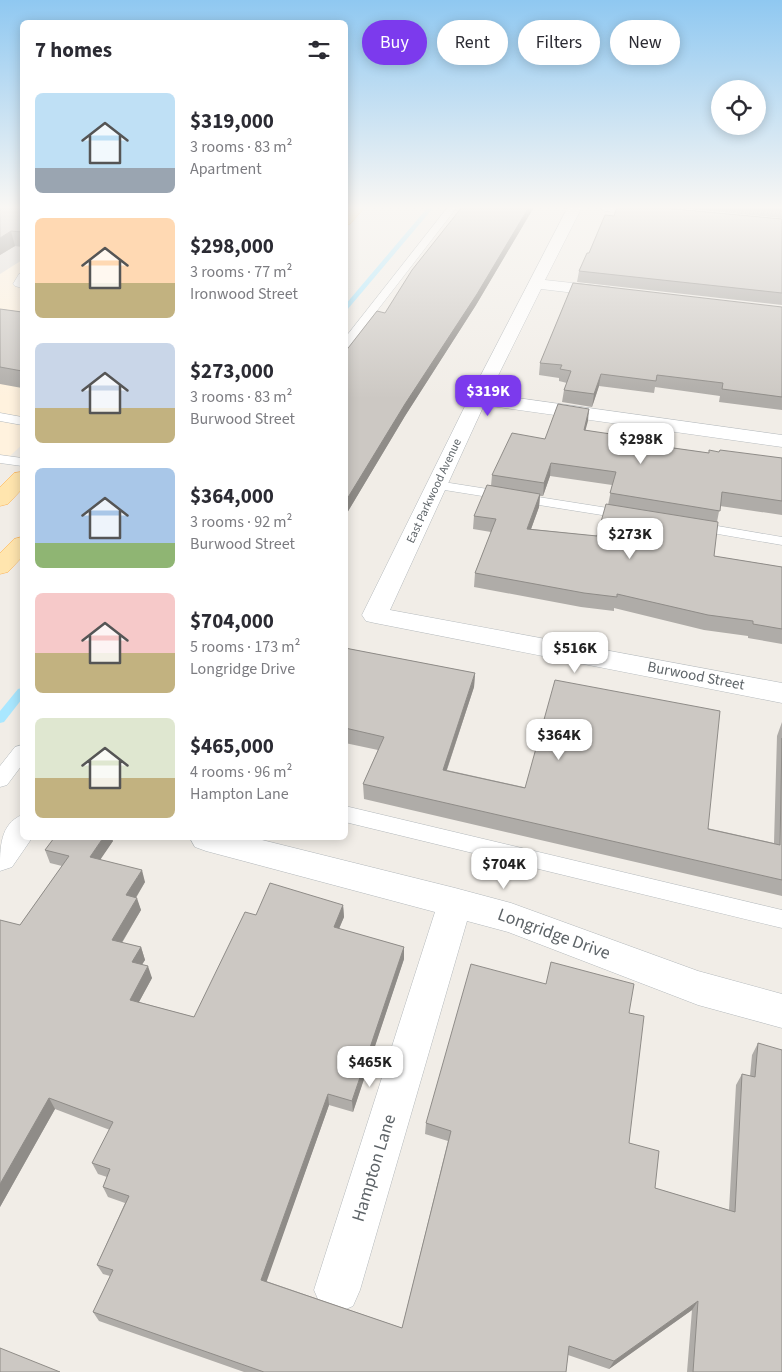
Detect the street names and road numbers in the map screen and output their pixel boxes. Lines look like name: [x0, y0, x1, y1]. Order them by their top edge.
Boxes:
street label: East Parkwood Avenue: [402, 436, 466, 546]
street label: Burwood Street: [646, 656, 746, 696]
street label: Longridge Drive: [494, 902, 614, 966]
street label: Hampton Lane: [346, 1111, 402, 1225]

